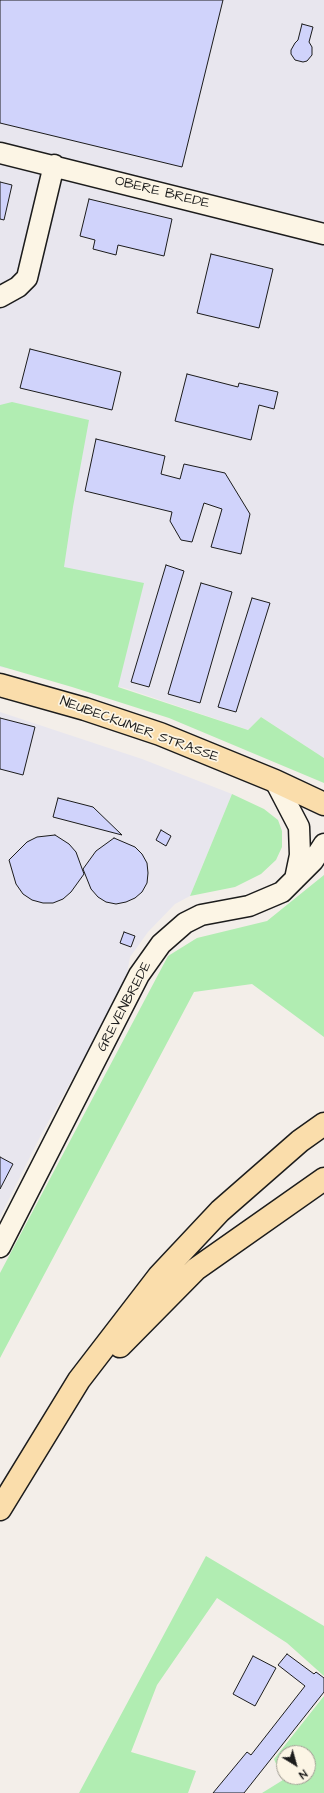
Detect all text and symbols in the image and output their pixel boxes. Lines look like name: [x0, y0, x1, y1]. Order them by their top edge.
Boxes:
street label: OBERE BREDE: [113, 173, 211, 213]
street label: NEUBECKUMER STRASSE: [57, 693, 221, 767]
street label: GREVENBREDE: [94, 959, 156, 1055]
north arrow: [276, 1745, 316, 1785]
text: N: [296, 1766, 310, 1782]

